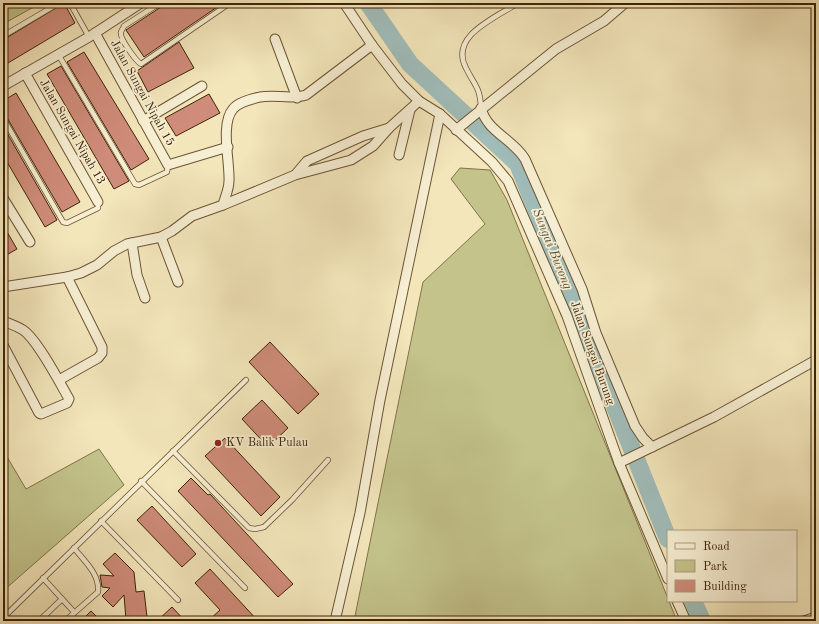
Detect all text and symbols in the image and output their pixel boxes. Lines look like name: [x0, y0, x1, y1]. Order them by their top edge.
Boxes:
street label: Jalan Sungai Nipah 15: [108, 37, 177, 148]
street label: Jalan Sungai Nipah 13: [37, 77, 107, 187]
water label: Sungai Burong: [530, 207, 574, 291]
street label: Jalan Sungai Burung: [568, 299, 617, 407]
place label: KV Balik Pulau: [226, 437, 309, 449]
marker: KV Balik Pulau: [213, 438, 223, 448]
legend: [667, 530, 797, 602]
text: Road: [703, 541, 730, 553]
text: Park: [703, 561, 728, 573]
text: Building: [703, 581, 747, 593]

